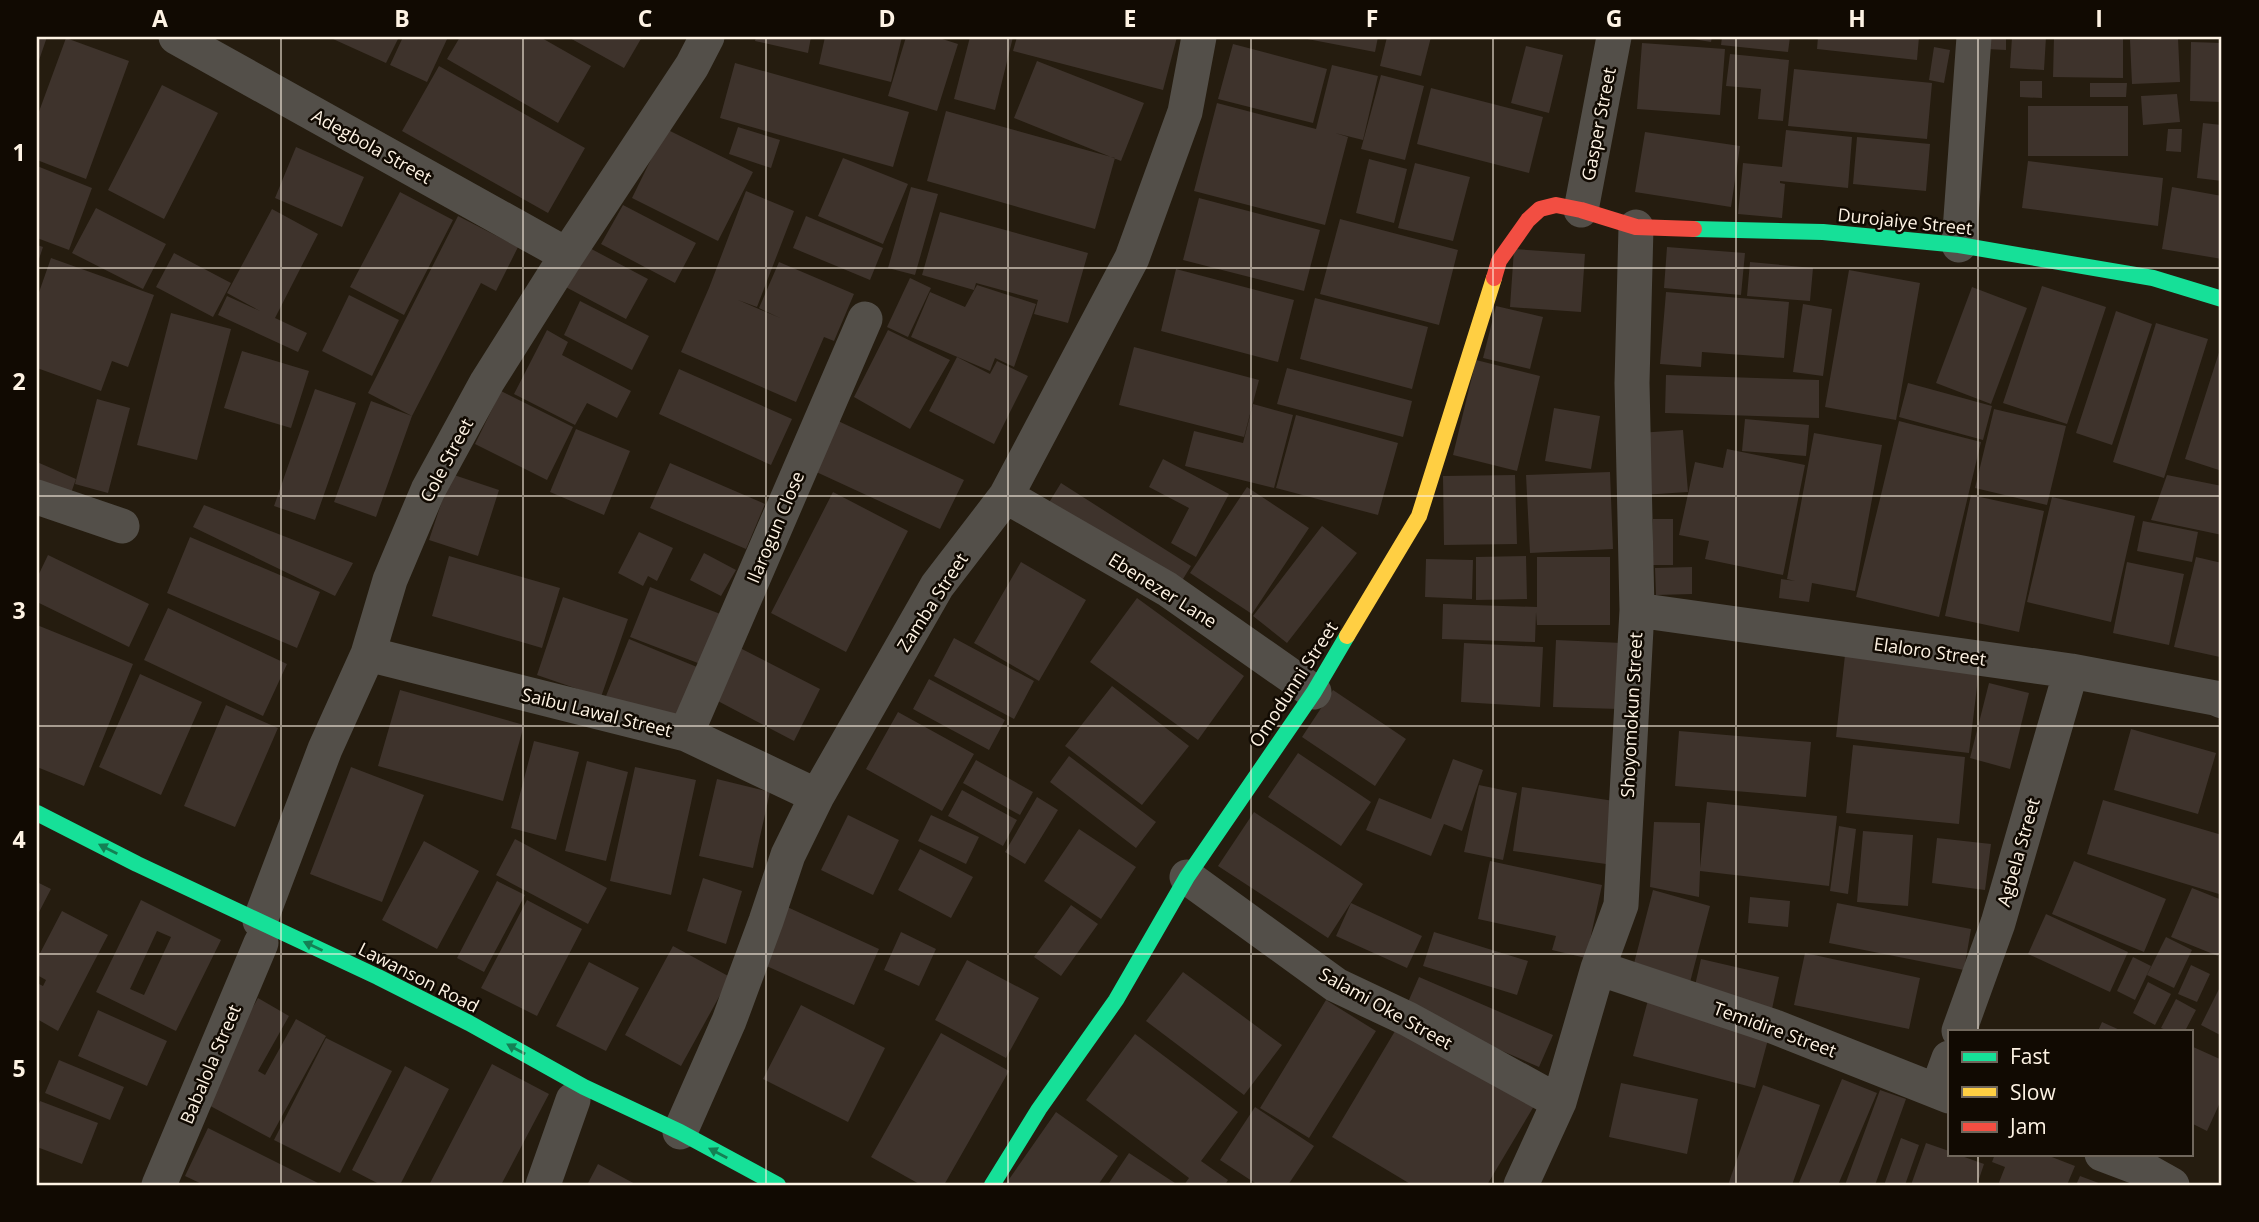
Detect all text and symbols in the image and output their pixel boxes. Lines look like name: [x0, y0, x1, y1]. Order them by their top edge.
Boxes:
text: A: [152, 2, 168, 34]
text: B: [394, 2, 410, 34]
text: C: [638, 2, 652, 34]
text: D: [878, 2, 896, 34]
text: E: [1124, 2, 1136, 34]
text: F: [1366, 2, 1378, 34]
text: G: [1606, 2, 1622, 34]
text: H: [1848, 2, 1866, 34]
text: I: [2095, 2, 2103, 34]
street label: Gasper Street: [1575, 65, 1621, 183]
street label: Adegbola Street: [308, 103, 436, 189]
text: 1: [12, 136, 26, 168]
street label: Durojaiye Street: [1836, 202, 1974, 240]
text: 2: [12, 365, 26, 397]
street label: Cole Street: [414, 414, 478, 506]
street label: Ilarogun Close: [741, 467, 809, 587]
street label: Ebenezer Lane: [1104, 547, 1222, 633]
street label: Zamba Street: [891, 548, 973, 656]
text: 3: [12, 594, 26, 626]
street label: Omodunni Street: [1243, 617, 1343, 751]
street label: Elaloro Street: [1872, 631, 1988, 671]
street label: Shoyomokun Street: [1615, 632, 1647, 798]
street label: Saibu Lawal Street: [519, 682, 675, 742]
street label: Agbela Street: [1991, 795, 2045, 909]
text: 4: [12, 823, 26, 855]
one-way arrow: [98, 843, 118, 854]
street label: Lawanson Road: [355, 936, 483, 1018]
one-way arrow: [303, 940, 323, 952]
street label: Salami Oke Street: [1315, 961, 1457, 1055]
street label: Temidire Street: [1710, 996, 1840, 1062]
street label: Babalola Street: [174, 1001, 246, 1127]
legend: [1948, 1030, 2192, 1156]
text: Fast: [2010, 1042, 2050, 1070]
one-way arrow: [506, 1043, 526, 1055]
text: 5: [12, 1052, 26, 1084]
text: Slow: [2010, 1078, 2056, 1106]
text: Jam: [2008, 1112, 2047, 1140]
one-way arrow: [709, 1147, 728, 1159]

